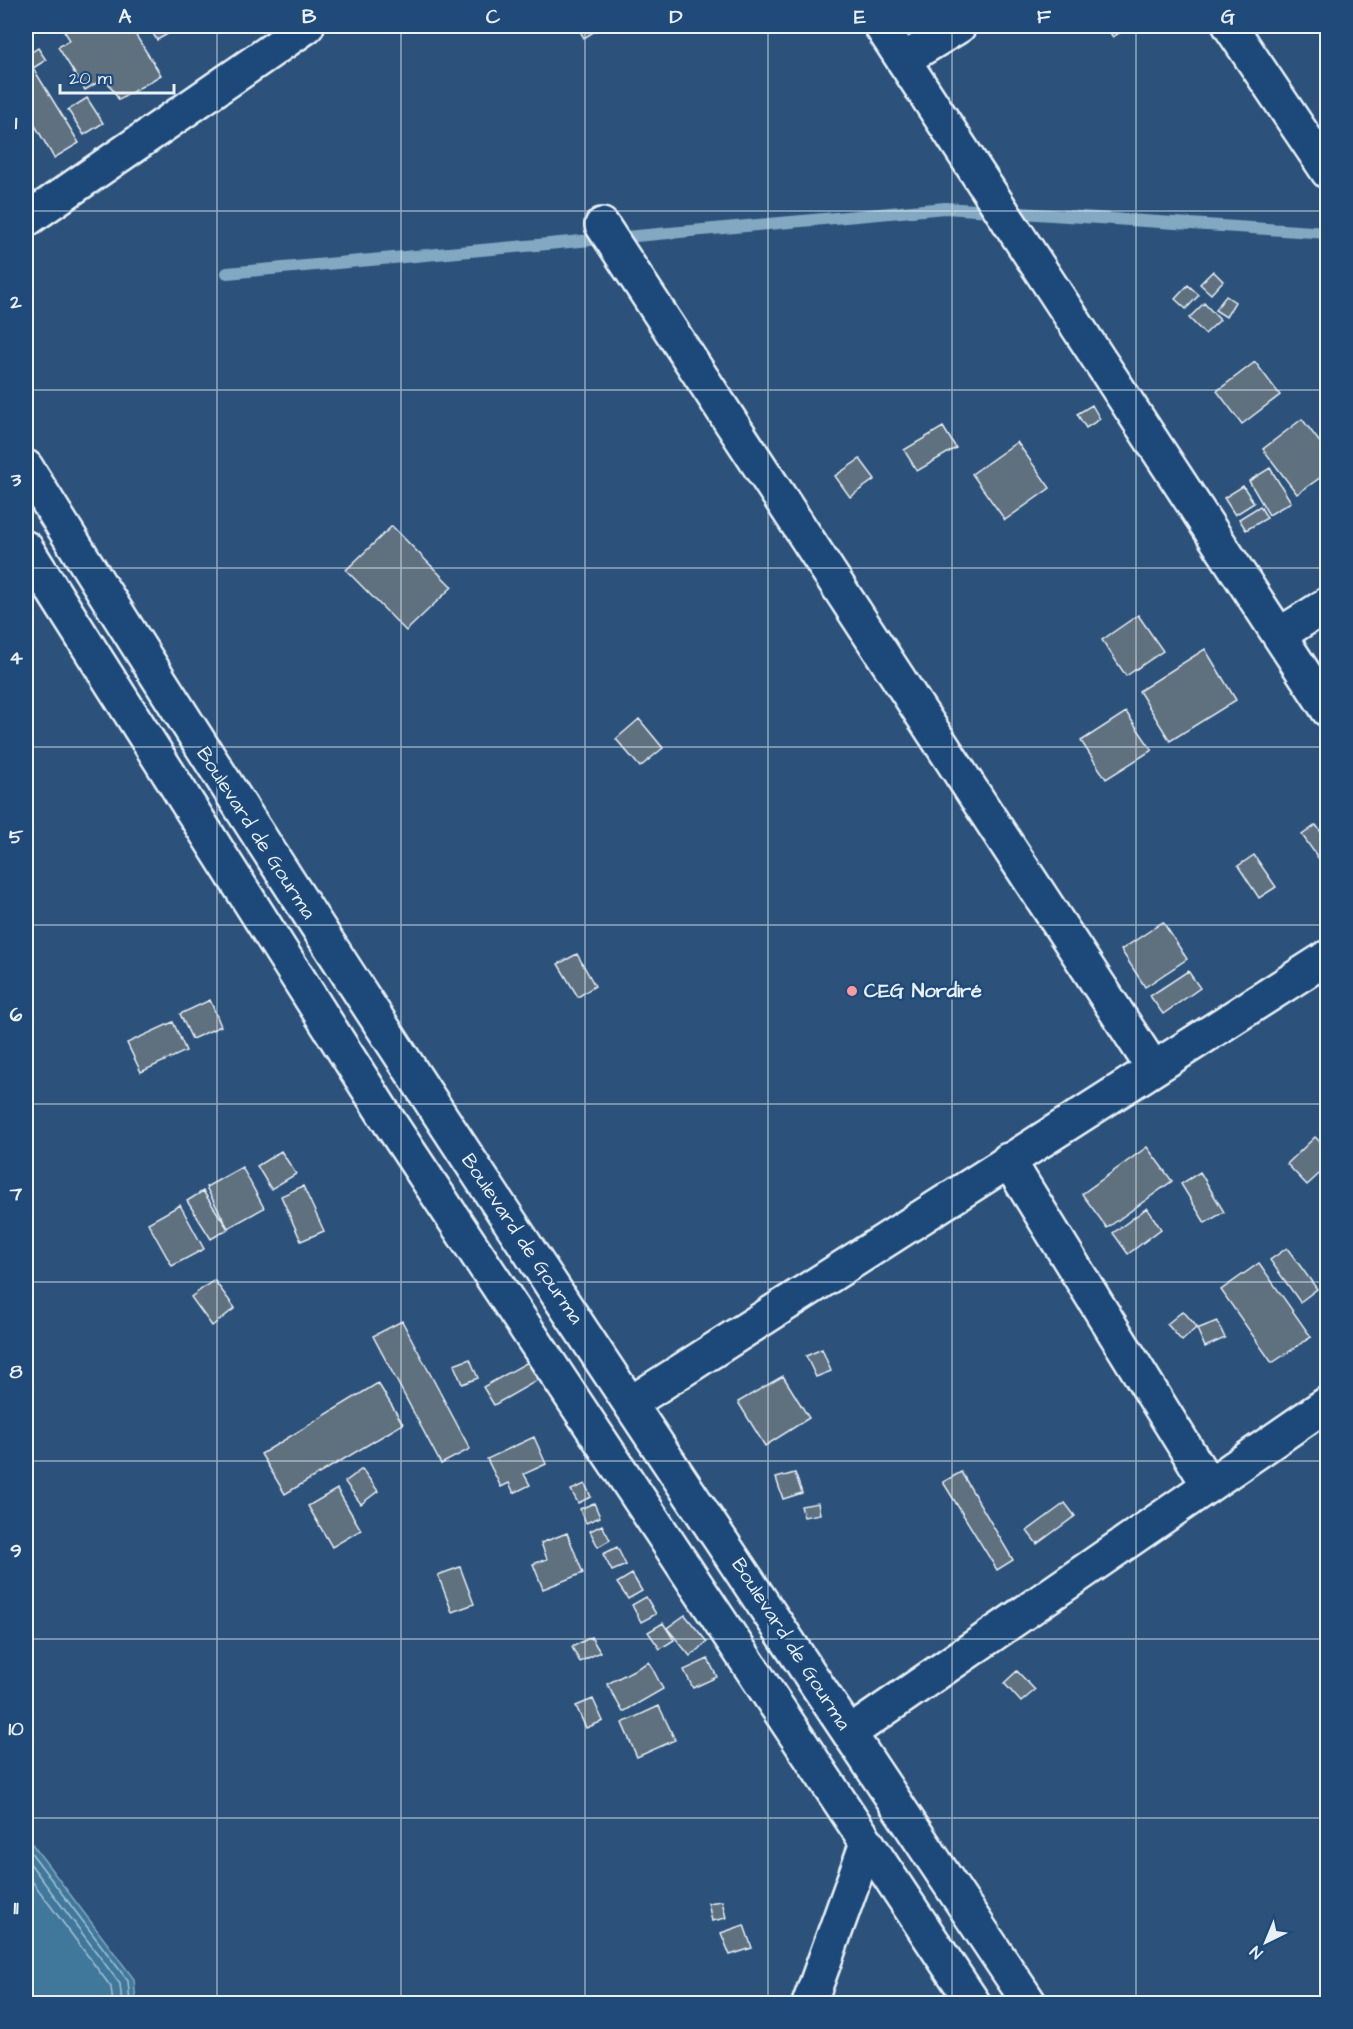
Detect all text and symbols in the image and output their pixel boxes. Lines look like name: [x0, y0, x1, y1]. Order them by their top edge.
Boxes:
text: A: [119, 3, 132, 31]
text: B: [302, 3, 317, 31]
text: C: [486, 3, 501, 31]
text: D: [670, 3, 683, 31]
text: E: [854, 3, 866, 31]
text: F: [1037, 3, 1052, 31]
text: G: [1221, 3, 1235, 31]
scale bar: [60, 57, 174, 95]
text: 20 m: [69, 66, 112, 91]
text: 1: [15, 109, 18, 137]
text: 2: [9, 288, 22, 316]
text: 3: [10, 466, 22, 494]
text: 4: [9, 644, 23, 672]
street label: Boulevard de Gourma: [190, 741, 322, 925]
text: 5: [9, 823, 24, 851]
place label: CEG Nordiré: [864, 977, 982, 1005]
marker: CEG Nordiré: [845, 984, 859, 998]
text: 6: [10, 1001, 23, 1029]
street label: Boulevard de Gourma: [454, 1148, 590, 1330]
text: 7: [9, 1180, 23, 1208]
text: 8: [10, 1358, 23, 1386]
text: 9: [10, 1537, 22, 1565]
street label: Boulevard de Gourma: [725, 1552, 857, 1736]
text: 10: [8, 1715, 24, 1743]
text: 11: [13, 1894, 19, 1922]
north arrow: [1236, 1912, 1296, 1972]
text: N: [1245, 1941, 1268, 1964]

